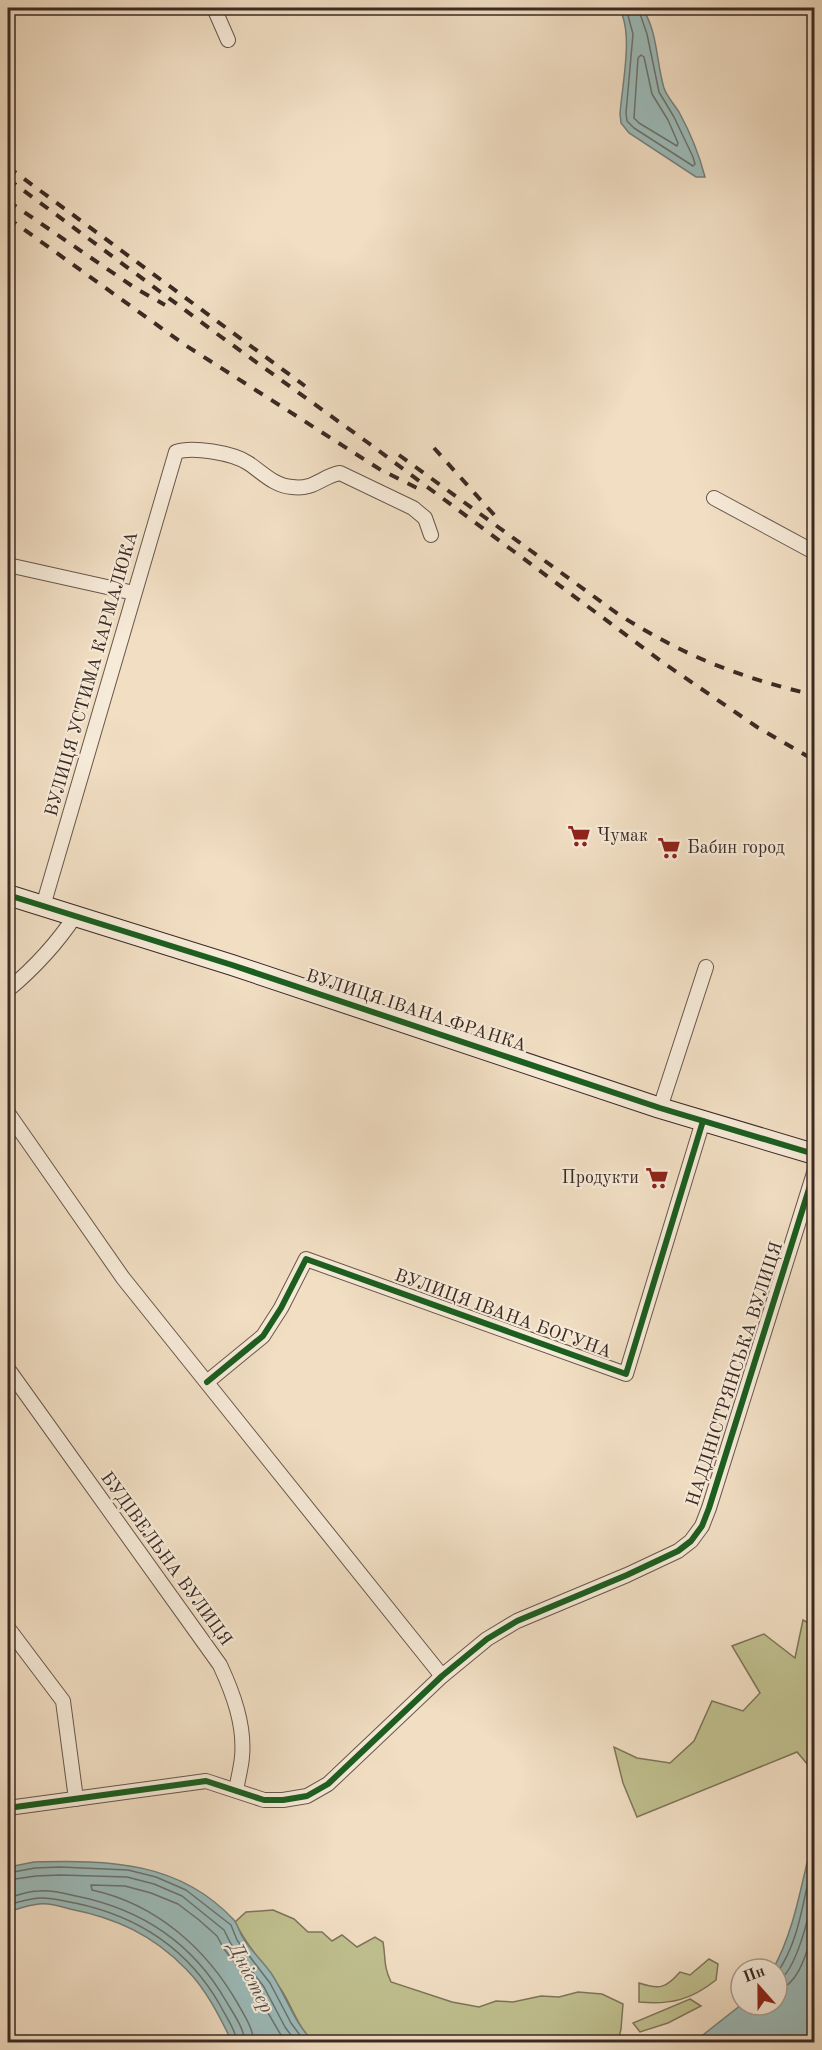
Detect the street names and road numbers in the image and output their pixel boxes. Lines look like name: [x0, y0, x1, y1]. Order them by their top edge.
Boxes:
street label: ВУЛИЦЯ УСТИМА КАРМАЛЮКА: [43, 529, 141, 819]
street label: ВУЛИЦЯ ІВАНА ФРАНКА: [303, 967, 529, 1055]
street label: НАДДНІСТРЯНСЬКА ВУЛИЦЯ: [684, 1240, 786, 1508]
street label: ВУЛИЦЯ ІВАНА БОГУНА: [392, 1266, 614, 1362]
street label: БУДІВЕЛЬНА ВУЛИЦЯ: [97, 1469, 235, 1649]

